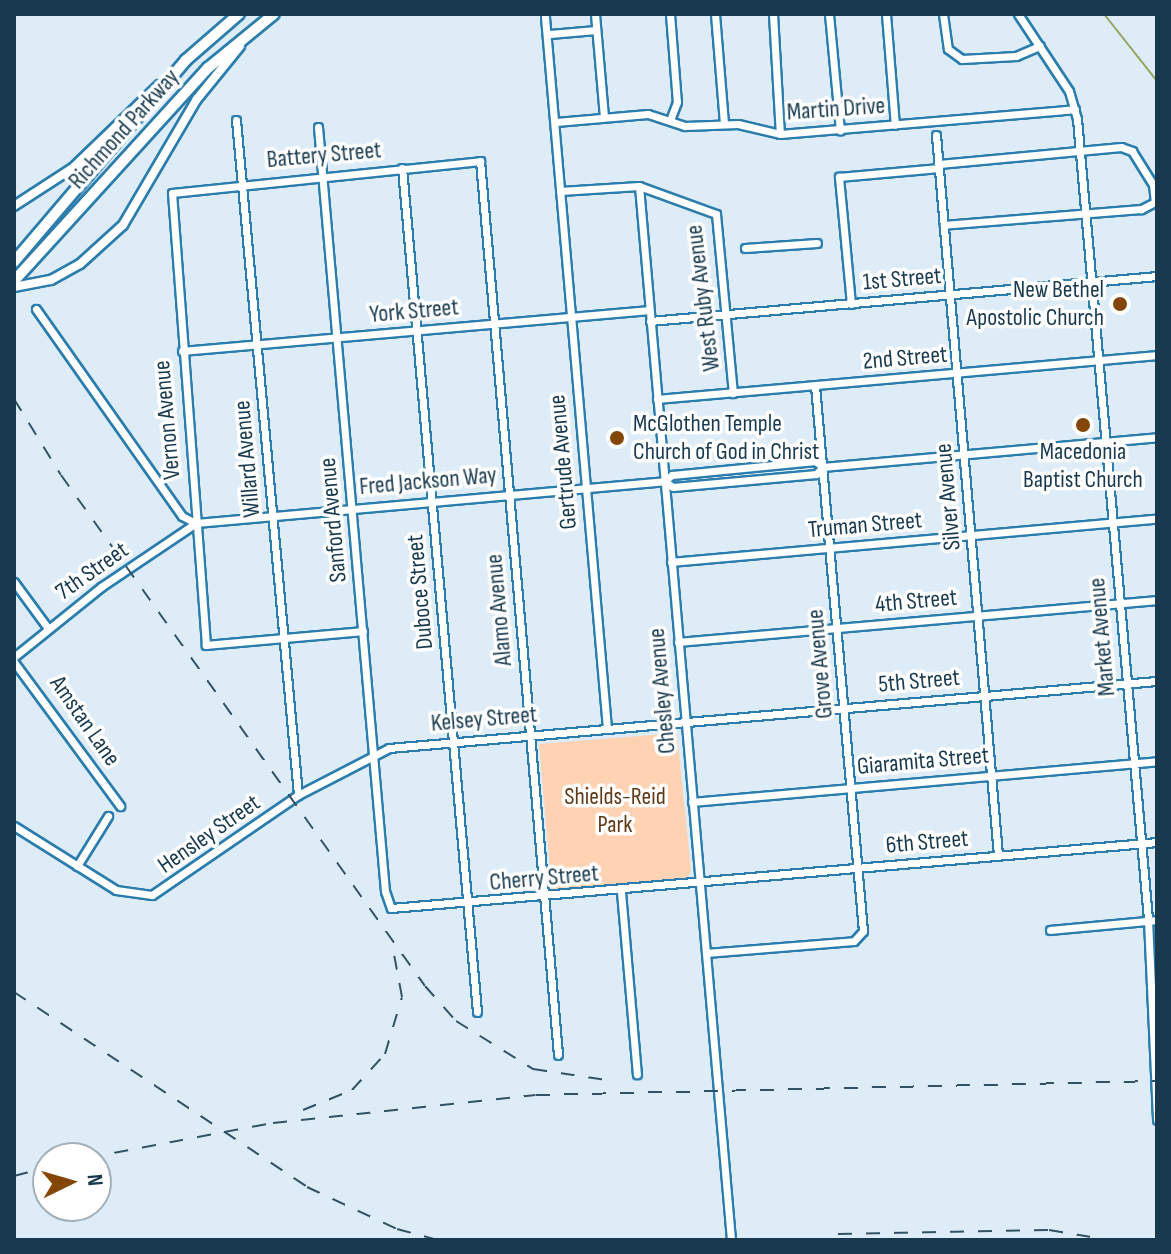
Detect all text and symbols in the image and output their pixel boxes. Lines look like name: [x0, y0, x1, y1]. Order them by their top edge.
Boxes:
street label: Richmond Parkway: [63, 63, 185, 195]
street label: Martin Drive: [786, 91, 886, 127]
street label: Battery Street: [266, 136, 382, 174]
street label: West Ruby Avenue: [680, 223, 726, 373]
street label: 1st Street: [861, 261, 943, 297]
place label: New Bethel Apostolic Church: [967, 276, 1104, 332]
street label: York Street: [368, 293, 460, 329]
marker: New Bethel Apostolic Church: [1111, 295, 1129, 313]
street label: 2nd Street: [862, 340, 948, 376]
street label: Vernon Avenue: [147, 359, 187, 481]
street label: Gertrude Avenue: [543, 393, 583, 531]
street label: Willard Avenue: [228, 399, 266, 519]
place label: McGlothen Temple Church of God in Christ: [633, 410, 819, 466]
marker: Macedonia Baptist Church: [1074, 416, 1092, 434]
marker: McGlothen Temple Church of God in Christ: [608, 429, 626, 447]
place label: Macedonia Baptist Church: [1023, 438, 1143, 494]
street label: Silver Avenue: [929, 442, 967, 552]
street label: Sanford Avenue: [313, 456, 353, 584]
street label: Fred Jackson Way: [358, 461, 498, 501]
street label: Truman Street: [807, 506, 923, 544]
street label: Duboce Street: [401, 533, 439, 651]
street label: 7th Street: [50, 536, 134, 606]
street label: Alamo Avenue: [480, 553, 518, 667]
street label: Market Avenue: [1082, 577, 1122, 697]
street label: 4th Street: [874, 583, 958, 619]
street label: Grove Avenue: [801, 608, 839, 720]
street label: Chesley Avenue: [642, 627, 682, 755]
street label: 5th Street: [877, 663, 961, 699]
street label: Amstan Lane: [44, 670, 126, 772]
street label: Kelsey Street: [430, 700, 538, 738]
street label: Giaramita Street: [856, 741, 990, 781]
park label: Shields-Reid Park: [564, 783, 666, 839]
street label: Hensley Street: [152, 788, 266, 880]
street label: 6th Street: [885, 824, 969, 860]
street label: Cherry Street: [488, 859, 600, 897]
north arrow: [32, 1142, 112, 1222]
text: N: [80, 1173, 108, 1187]

